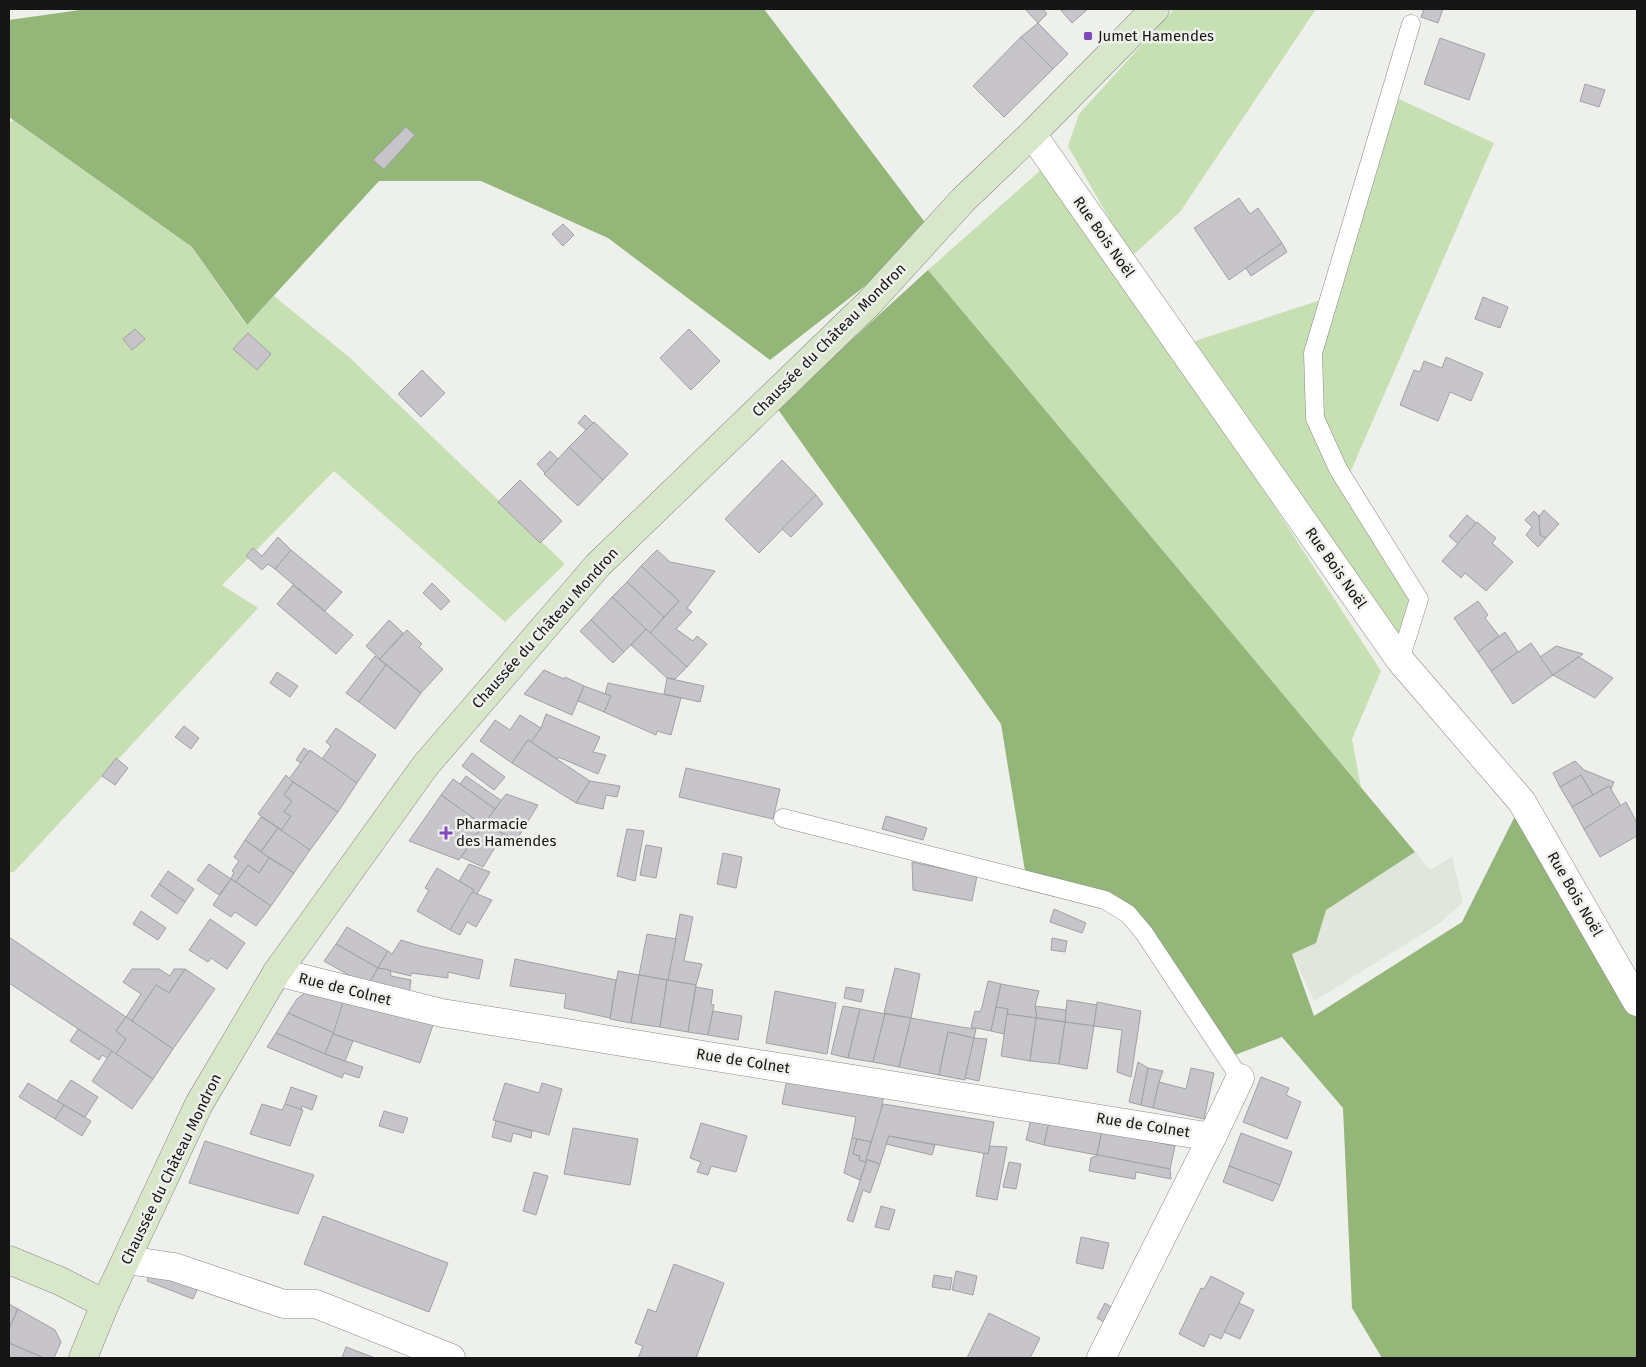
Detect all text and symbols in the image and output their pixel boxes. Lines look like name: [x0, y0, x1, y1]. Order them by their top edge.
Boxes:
place label: Jumet Hamendes: [1098, 27, 1214, 45]
marker: Jumet Hamendes: [1082, 30, 1094, 42]
street label: Rue Bois Noël: [1069, 193, 1139, 281]
street label: Chaussée du Château Mondron: [748, 259, 910, 421]
street label: Rue Bois Noël: [1301, 524, 1371, 612]
street label: Chaussée du Château Mondron: [468, 544, 622, 712]
place label: Pharmacie des Hamendes: [456, 815, 556, 850]
marker: Pharmacie des Hamendes: [440, 827, 452, 839]
street label: Rue Bois Noël: [1544, 849, 1607, 940]
street label: Rue de Colnet: [297, 969, 394, 1009]
street label: Rue de Colnet: [695, 1045, 792, 1077]
street label: Chaussée du Château Mondron: [117, 1071, 225, 1267]
street label: Rue de Colnet: [1095, 1109, 1192, 1141]

